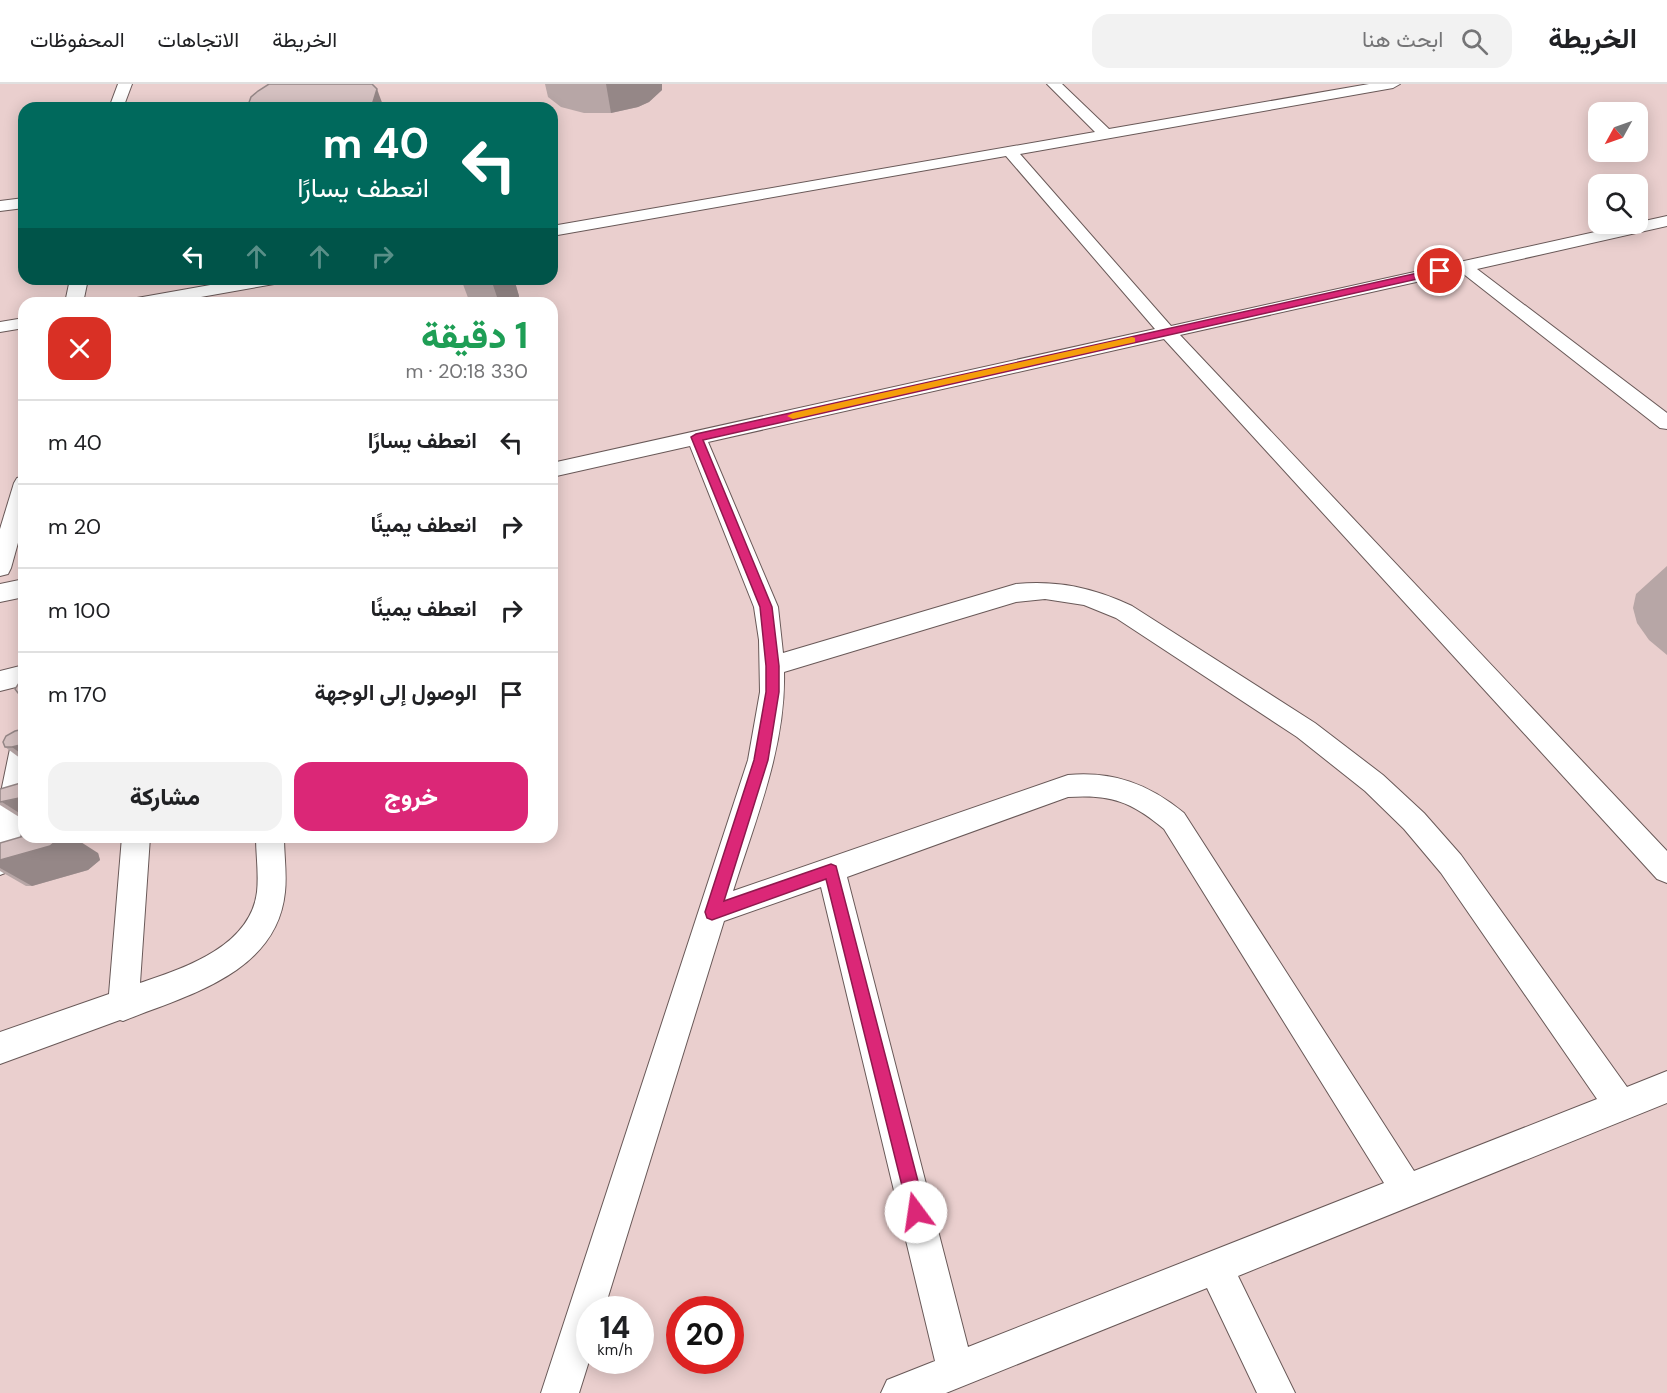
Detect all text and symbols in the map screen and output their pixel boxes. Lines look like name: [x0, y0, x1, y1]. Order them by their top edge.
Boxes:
search box: [1092, 14, 1512, 68]
text: الخريطة: [1548, 20, 1637, 57]
text: ابحث هنا: [1362, 25, 1443, 54]
icon: search: [1458, 25, 1491, 58]
text: المحفوظات: [30, 26, 125, 54]
text: الاتجاهات: [158, 26, 239, 54]
text: الخريطة: [272, 26, 337, 54]
north arrow: [1588, 102, 1648, 162]
map controls: [1588, 102, 1648, 234]
text: 40 m: [323, 116, 429, 171]
icon: left: [450, 126, 528, 204]
text: انعطف يسارًا: [297, 170, 429, 205]
button: search: [1588, 174, 1648, 234]
icon: left: [177, 240, 210, 273]
icon: ahead: [240, 240, 273, 273]
icon: ahead: [303, 240, 336, 273]
icon: right: [366, 240, 399, 273]
pin: [1414, 245, 1465, 296]
icon: arrive: [1423, 254, 1456, 287]
text: 1 دقيقة: [421, 312, 528, 359]
button: close: [48, 317, 111, 380]
text: 330 m · 20:18: [405, 358, 528, 384]
text: انعطف يسارًا: [368, 426, 477, 455]
icon: left: [495, 426, 528, 459]
text: 40 m: [48, 428, 102, 457]
text: انعطف يمينًا: [370, 510, 477, 539]
icon: right: [495, 510, 528, 543]
text: 20 m: [48, 512, 101, 541]
text: انعطف يمينًا: [370, 594, 477, 623]
icon: right: [495, 594, 528, 627]
text: 100 m: [48, 596, 110, 625]
text: الوصول إلى الوجهة: [315, 678, 477, 707]
icon: arrive: [495, 678, 528, 711]
text: 170 m: [48, 680, 107, 709]
button: مشاركة: [48, 762, 282, 831]
button: خروج: [294, 762, 528, 831]
position arrow: [884, 1180, 948, 1244]
speed limit sign: 20: [666, 1296, 744, 1374]
text: 14: [600, 1308, 630, 1347]
text: km/h: [597, 1340, 633, 1360]

